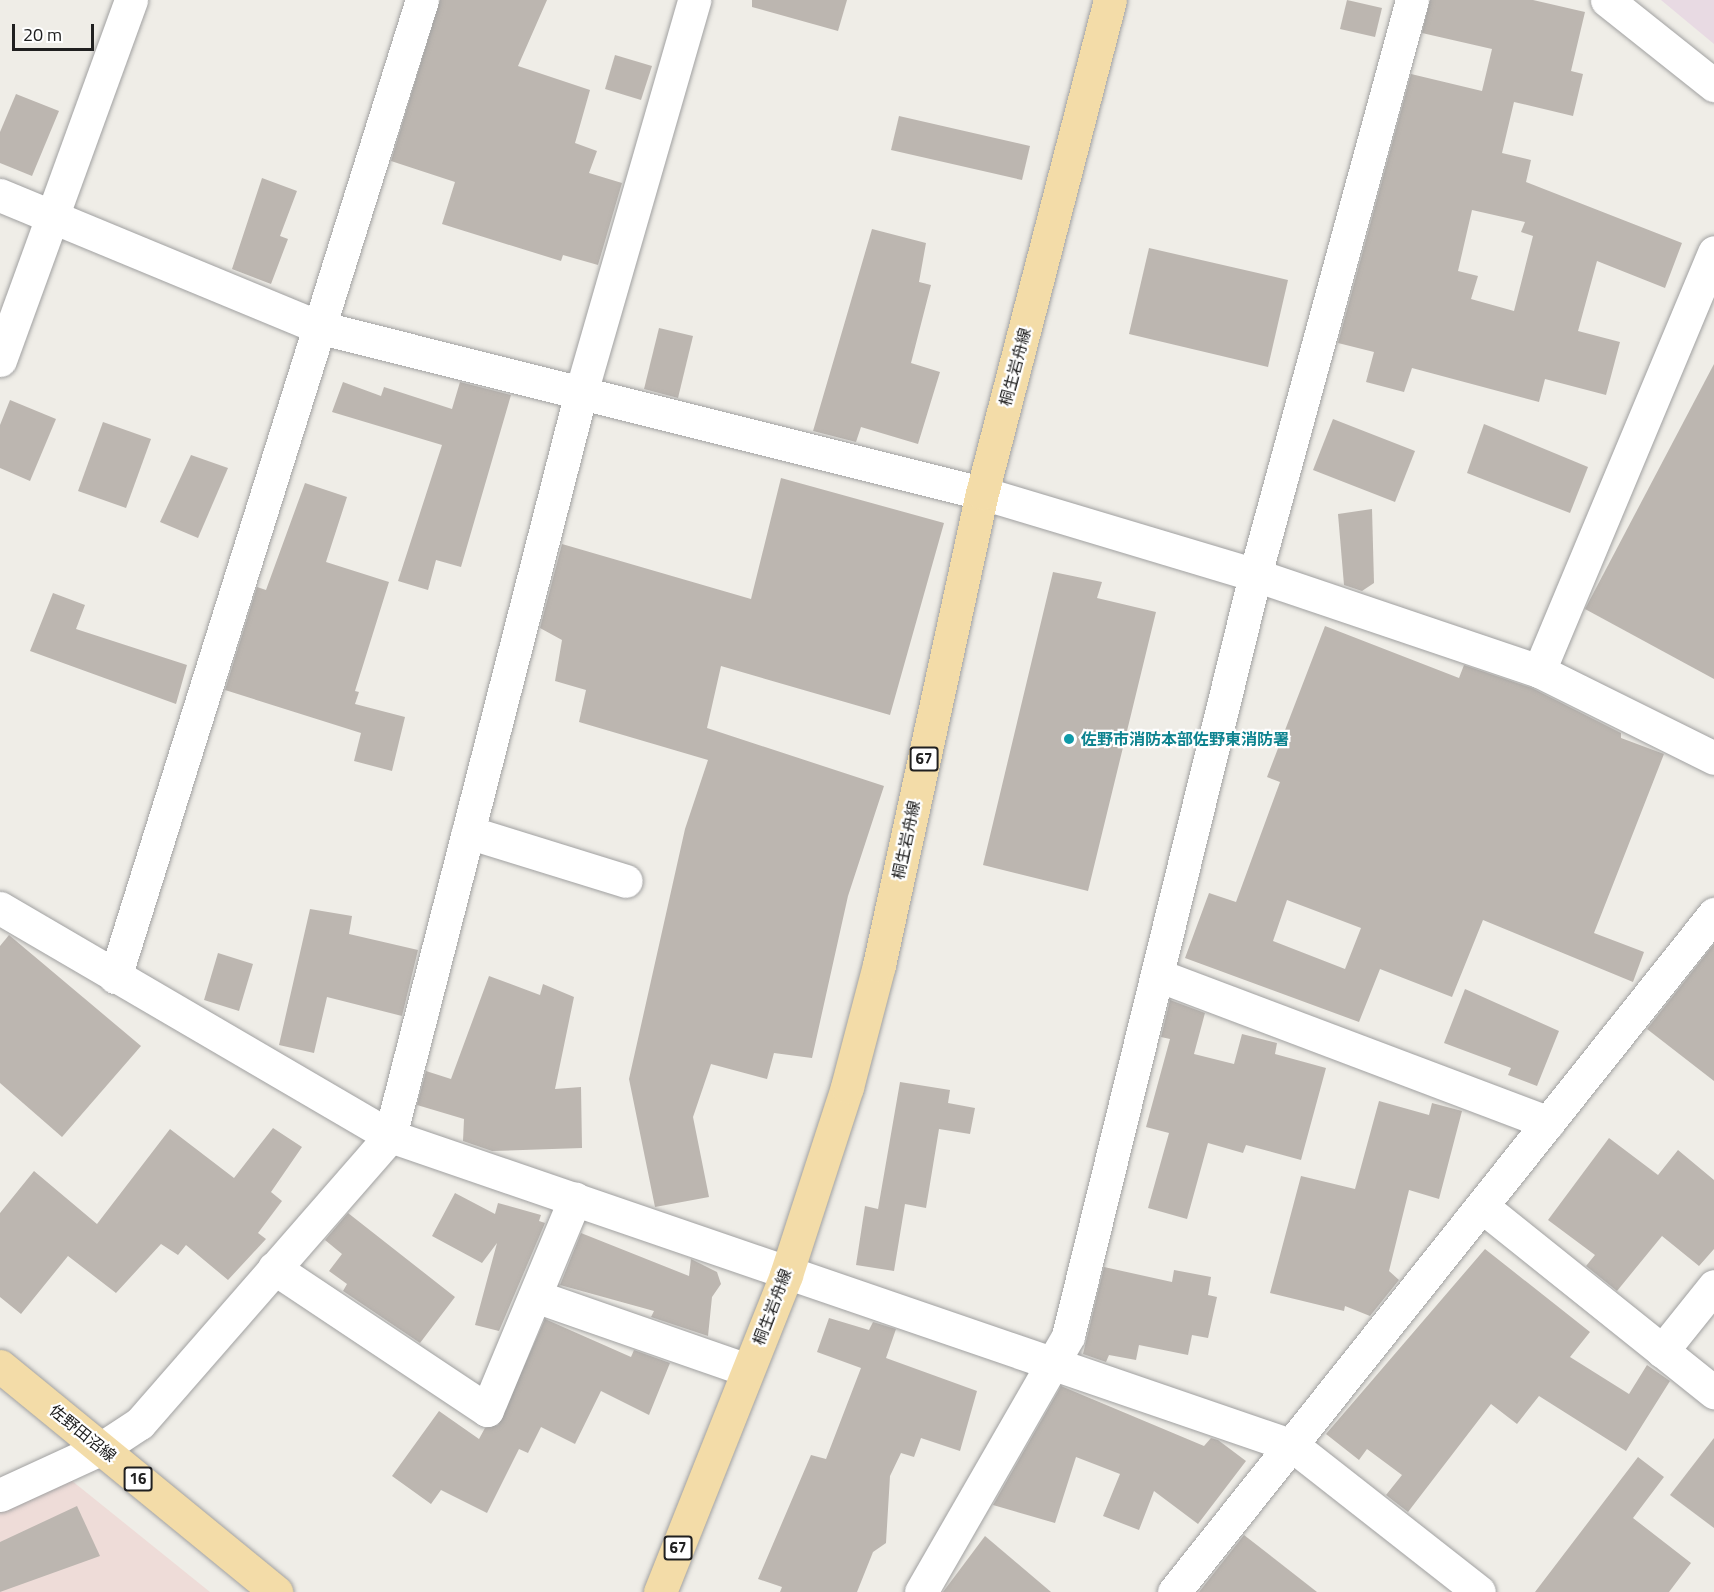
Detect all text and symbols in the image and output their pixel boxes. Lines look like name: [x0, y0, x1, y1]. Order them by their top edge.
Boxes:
scale bar: [15, 12, 98, 50]
text: 20 m: [23, 21, 62, 48]
street label: 桐生岩舟線: [995, 326, 1035, 408]
place label: 佐野市消防本部佐野東消防署: [1081, 729, 1289, 749]
marker: 佐野市消防本部佐野東消防署: [1062, 732, 1076, 746]
road number: 67: [909, 747, 939, 771]
street label: 桐生岩舟線: [888, 799, 924, 881]
street label: 桐生岩舟線: [749, 1266, 795, 1348]
street label: 佐野田沼線: [46, 1400, 120, 1466]
road number: 16: [123, 1467, 153, 1491]
road number: 67: [663, 1536, 693, 1560]

